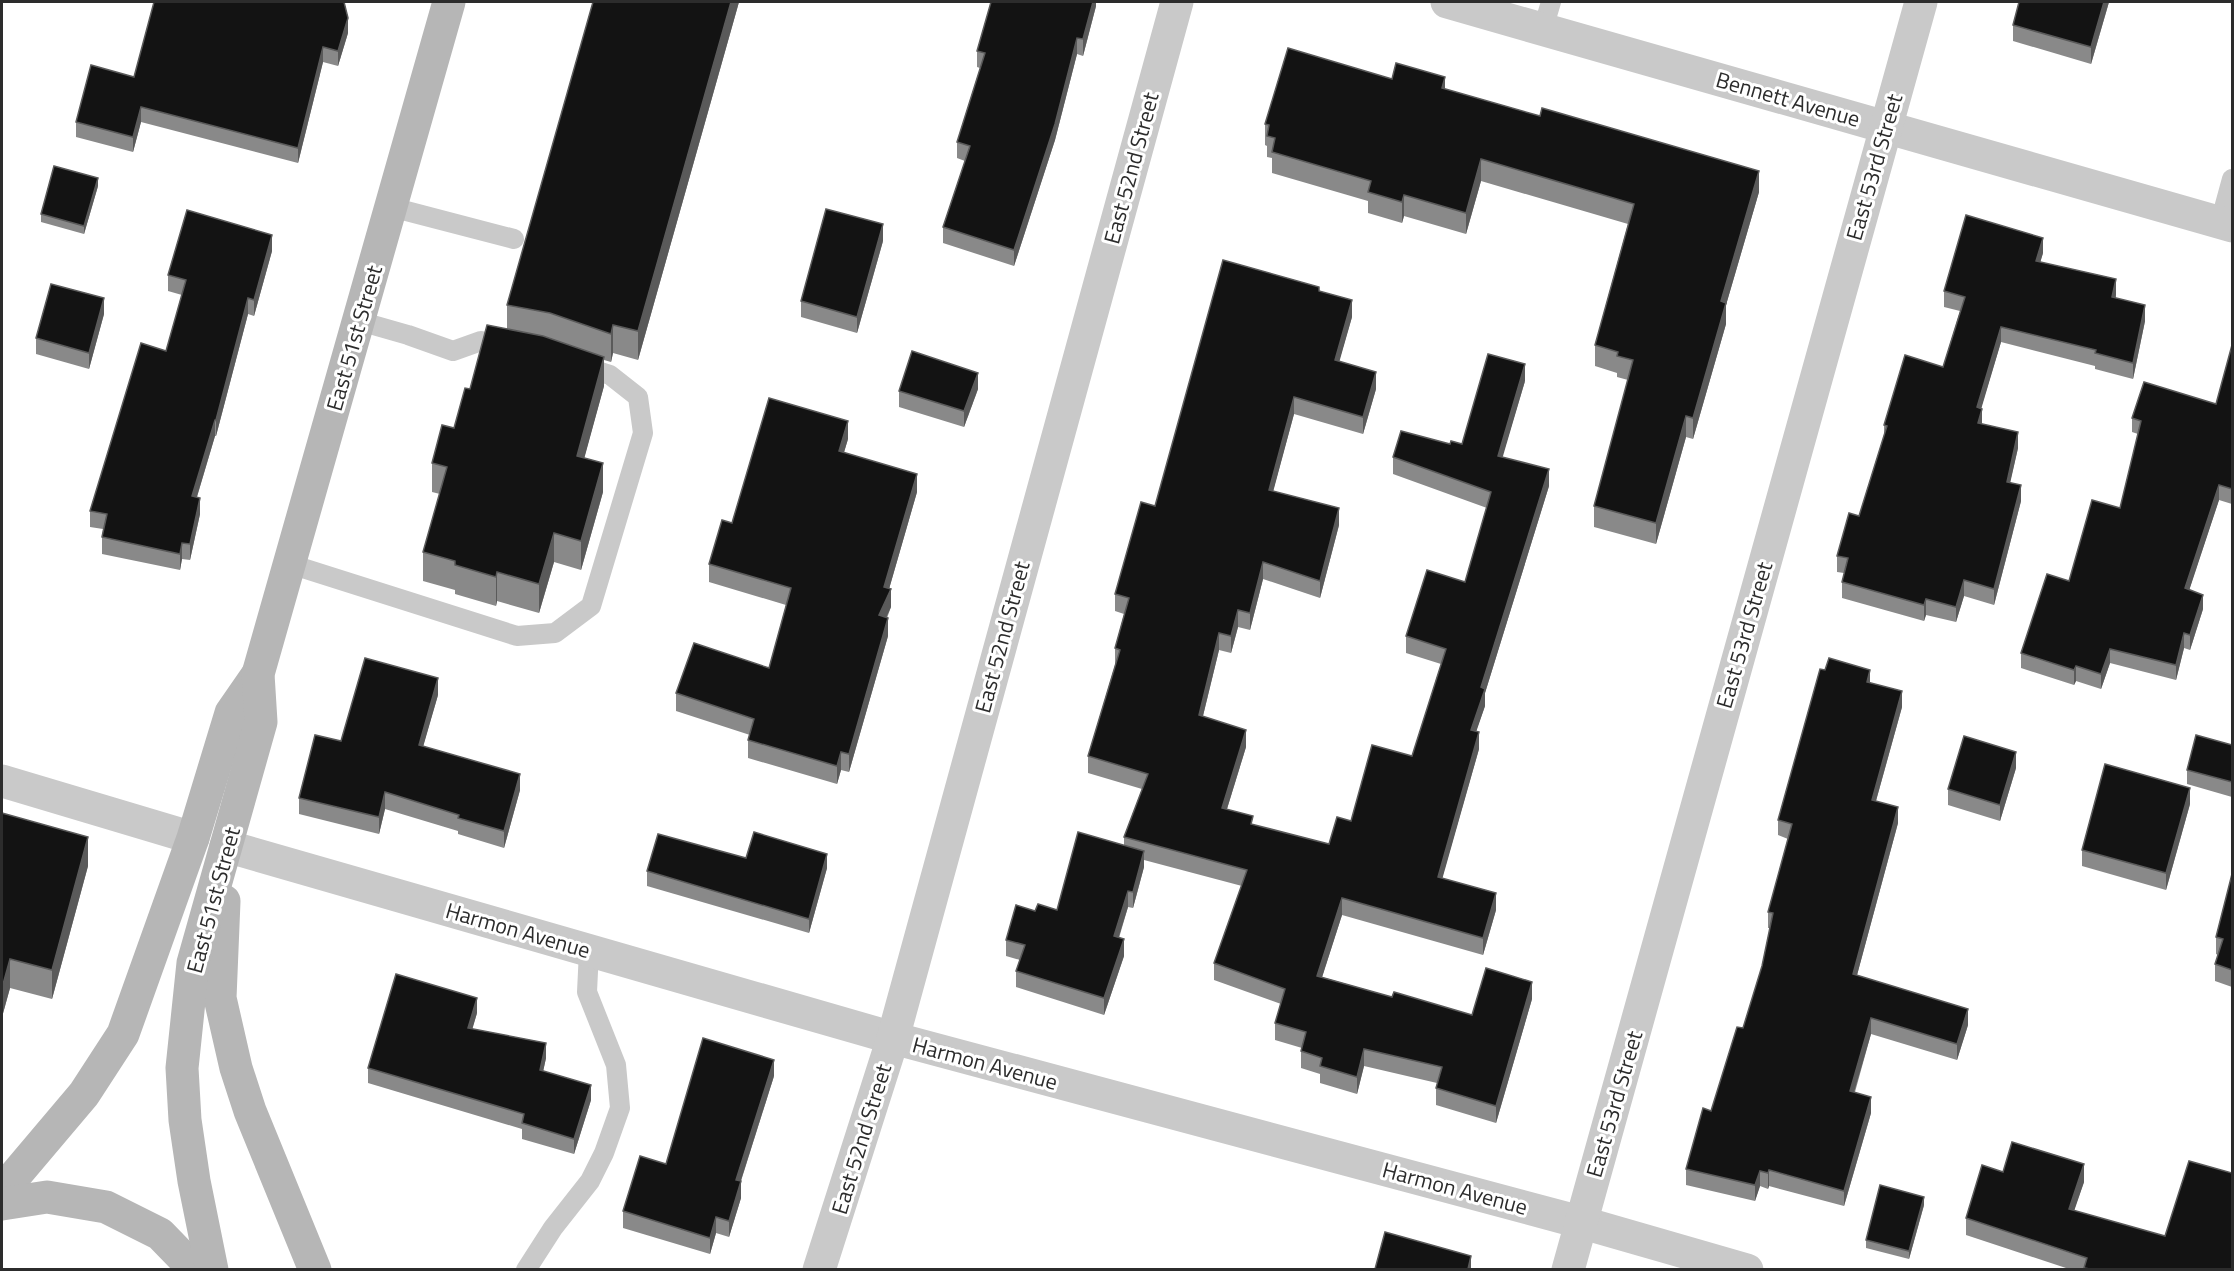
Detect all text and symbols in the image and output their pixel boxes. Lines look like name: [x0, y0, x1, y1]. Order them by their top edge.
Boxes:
street label: Bennett Avenue: [1712, 62, 1864, 136]
street label: East 52nd Street: [1094, 88, 1168, 248]
street label: East 53rd Street: [1837, 89, 1911, 244]
street label: East 51st Street: [317, 261, 391, 415]
street label: East 52nd Street: [965, 557, 1039, 717]
street label: East 53rd Street: [1707, 557, 1781, 712]
street label: East 51st Street: [177, 823, 249, 977]
street label: Harmon Avenue: [442, 893, 594, 967]
street label: East 53rd Street: [1577, 1026, 1651, 1181]
street label: Harmon Avenue: [909, 1027, 1061, 1099]
street label: East 52nd Street: [822, 1059, 900, 1218]
street label: Harmon Avenue: [1379, 1152, 1531, 1224]

